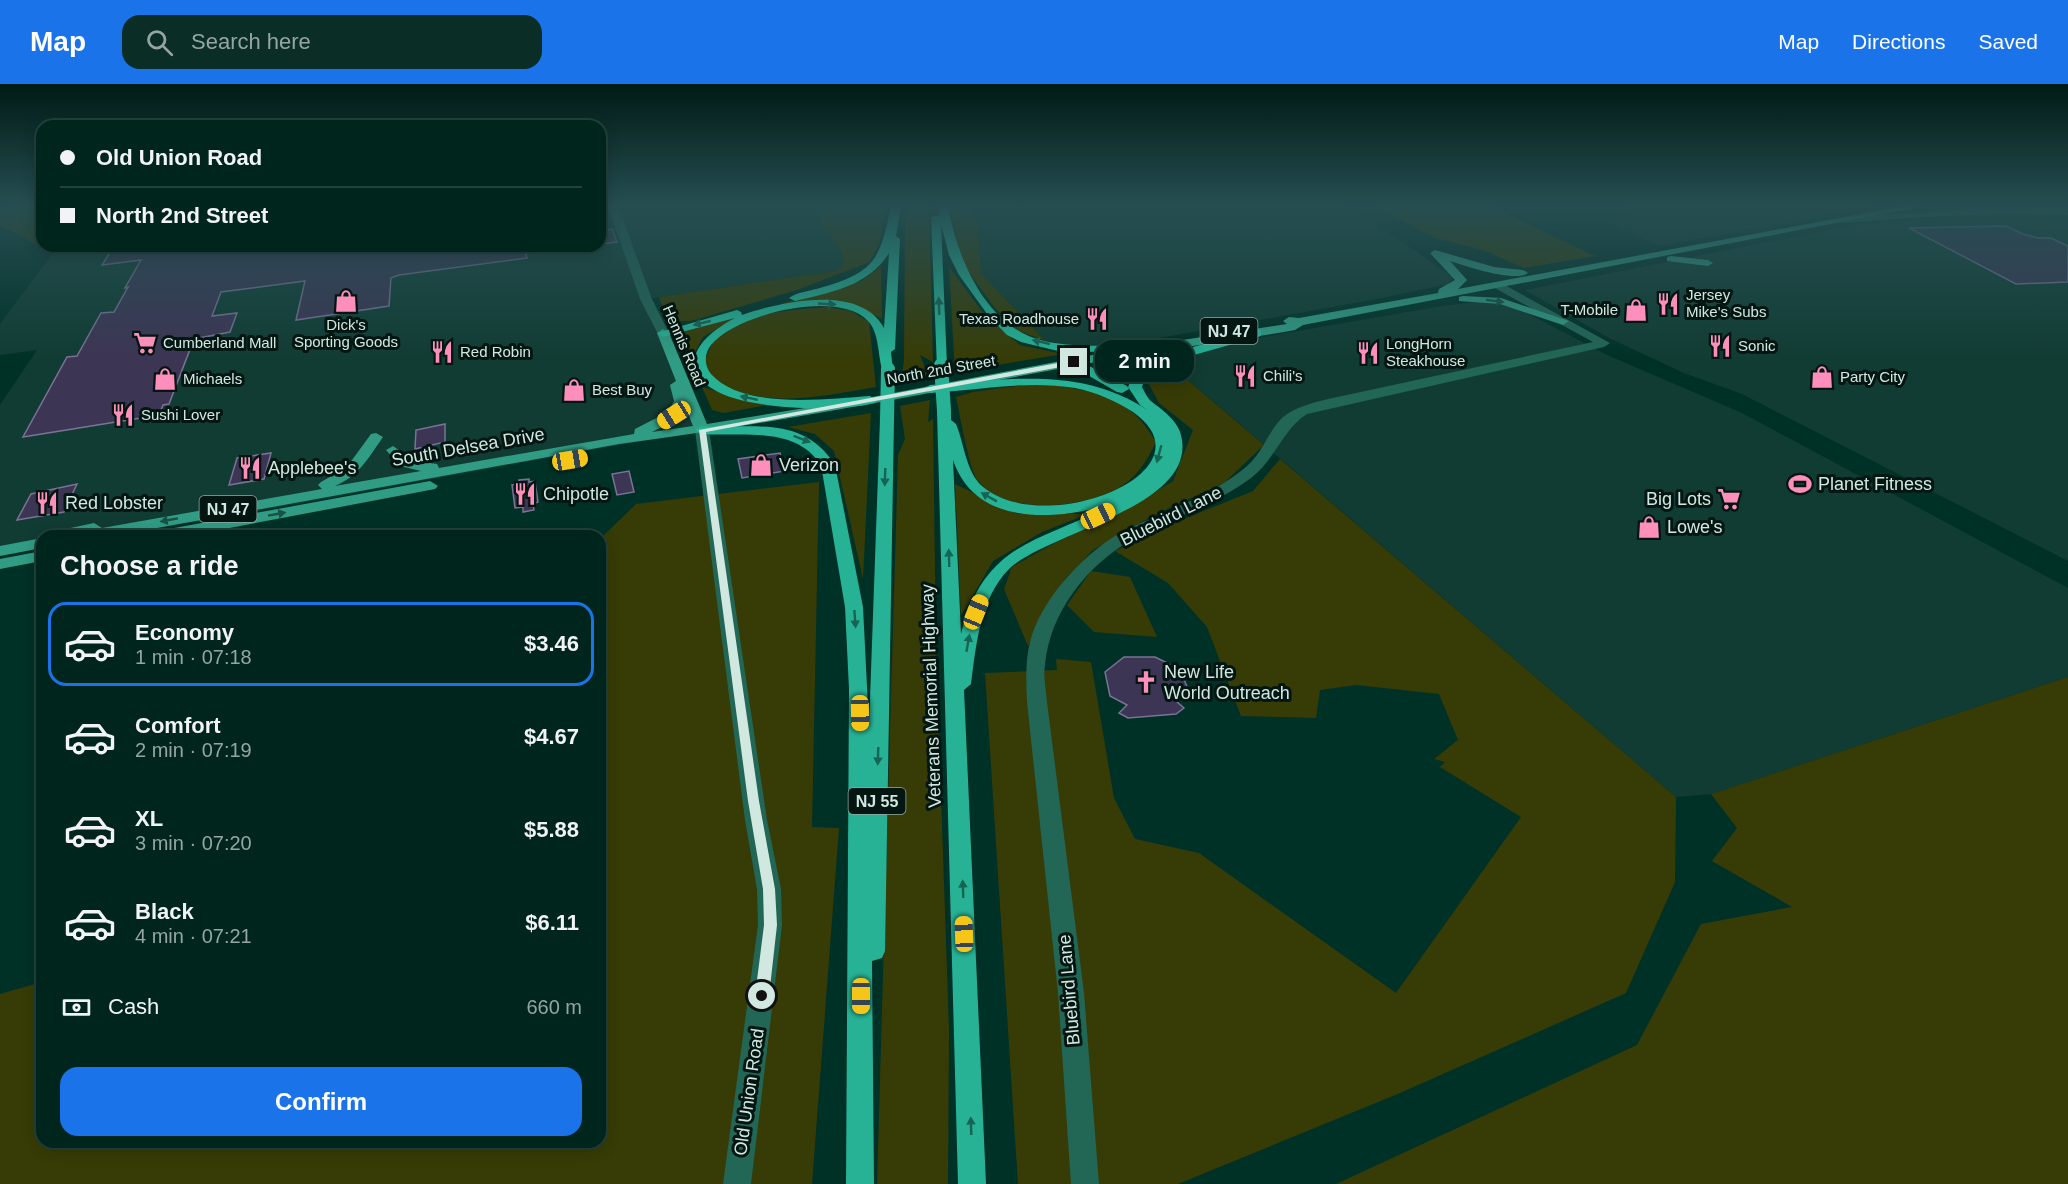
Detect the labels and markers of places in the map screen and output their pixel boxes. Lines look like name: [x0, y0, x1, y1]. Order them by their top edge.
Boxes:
place label: Jersey Mike's Subs: [1686, 286, 1766, 320]
shop icon: Dick's Sporting Goods: [333, 288, 359, 314]
restaurant icon: Jersey Mike's Subs: [1655, 291, 1681, 317]
shop icon: T-Mobile: [1623, 297, 1649, 323]
place label: T-Mobile: [1560, 301, 1618, 318]
restaurant icon: Texas Roadhouse: [1084, 306, 1110, 332]
place label: Texas Roadhouse: [959, 310, 1079, 327]
place label: Dick's Sporting Goods: [294, 316, 398, 350]
supermarket icon: Cumberland Mall: [132, 330, 158, 356]
restaurant icon: Sonic: [1707, 333, 1733, 359]
place label: Cumberland Mall: [163, 334, 276, 351]
place label: LongHorn Steakhouse: [1386, 335, 1465, 369]
place label: Sonic: [1738, 337, 1776, 354]
restaurant icon: Red Robin: [429, 339, 455, 365]
restaurant icon: LongHorn Steakhouse: [1355, 340, 1381, 366]
place label: Red Robin: [460, 343, 531, 360]
restaurant icon: Chili's: [1232, 363, 1258, 389]
shop icon: Party City: [1809, 364, 1835, 390]
shop icon: Michaels: [152, 366, 178, 392]
place label: Chili's: [1263, 367, 1303, 384]
place label: Party City: [1840, 368, 1906, 385]
place label: Michaels: [183, 370, 242, 387]
shop icon: Best Buy: [561, 377, 587, 403]
place label: Best Buy: [592, 381, 653, 398]
restaurant icon: Sushi Lover: [110, 402, 136, 428]
place label: Sushi Lover: [141, 406, 220, 423]
shop icon: Verizon: [748, 452, 774, 478]
restaurant icon: Applebee's: [237, 455, 263, 481]
place label: Verizon: [779, 455, 839, 475]
place label: Applebee's: [268, 458, 357, 478]
sports icon: Planet Fitness: [1787, 471, 1813, 497]
place label: Planet Fitness: [1818, 474, 1932, 494]
restaurant icon: Chipotle: [512, 481, 538, 507]
place label: Chipotle: [543, 484, 609, 504]
supermarket icon: Big Lots: [1716, 486, 1742, 512]
place label: Big Lots: [1646, 489, 1711, 509]
restaurant icon: Red Lobster: [34, 490, 60, 516]
place label: Red Lobster: [65, 493, 163, 513]
shop icon: Lowe's: [1636, 514, 1662, 540]
place label: Lowe's: [1667, 517, 1722, 537]
place label: New Life World Outreach: [1164, 662, 1290, 703]
church icon: New Life World Outreach: [1133, 669, 1159, 695]

